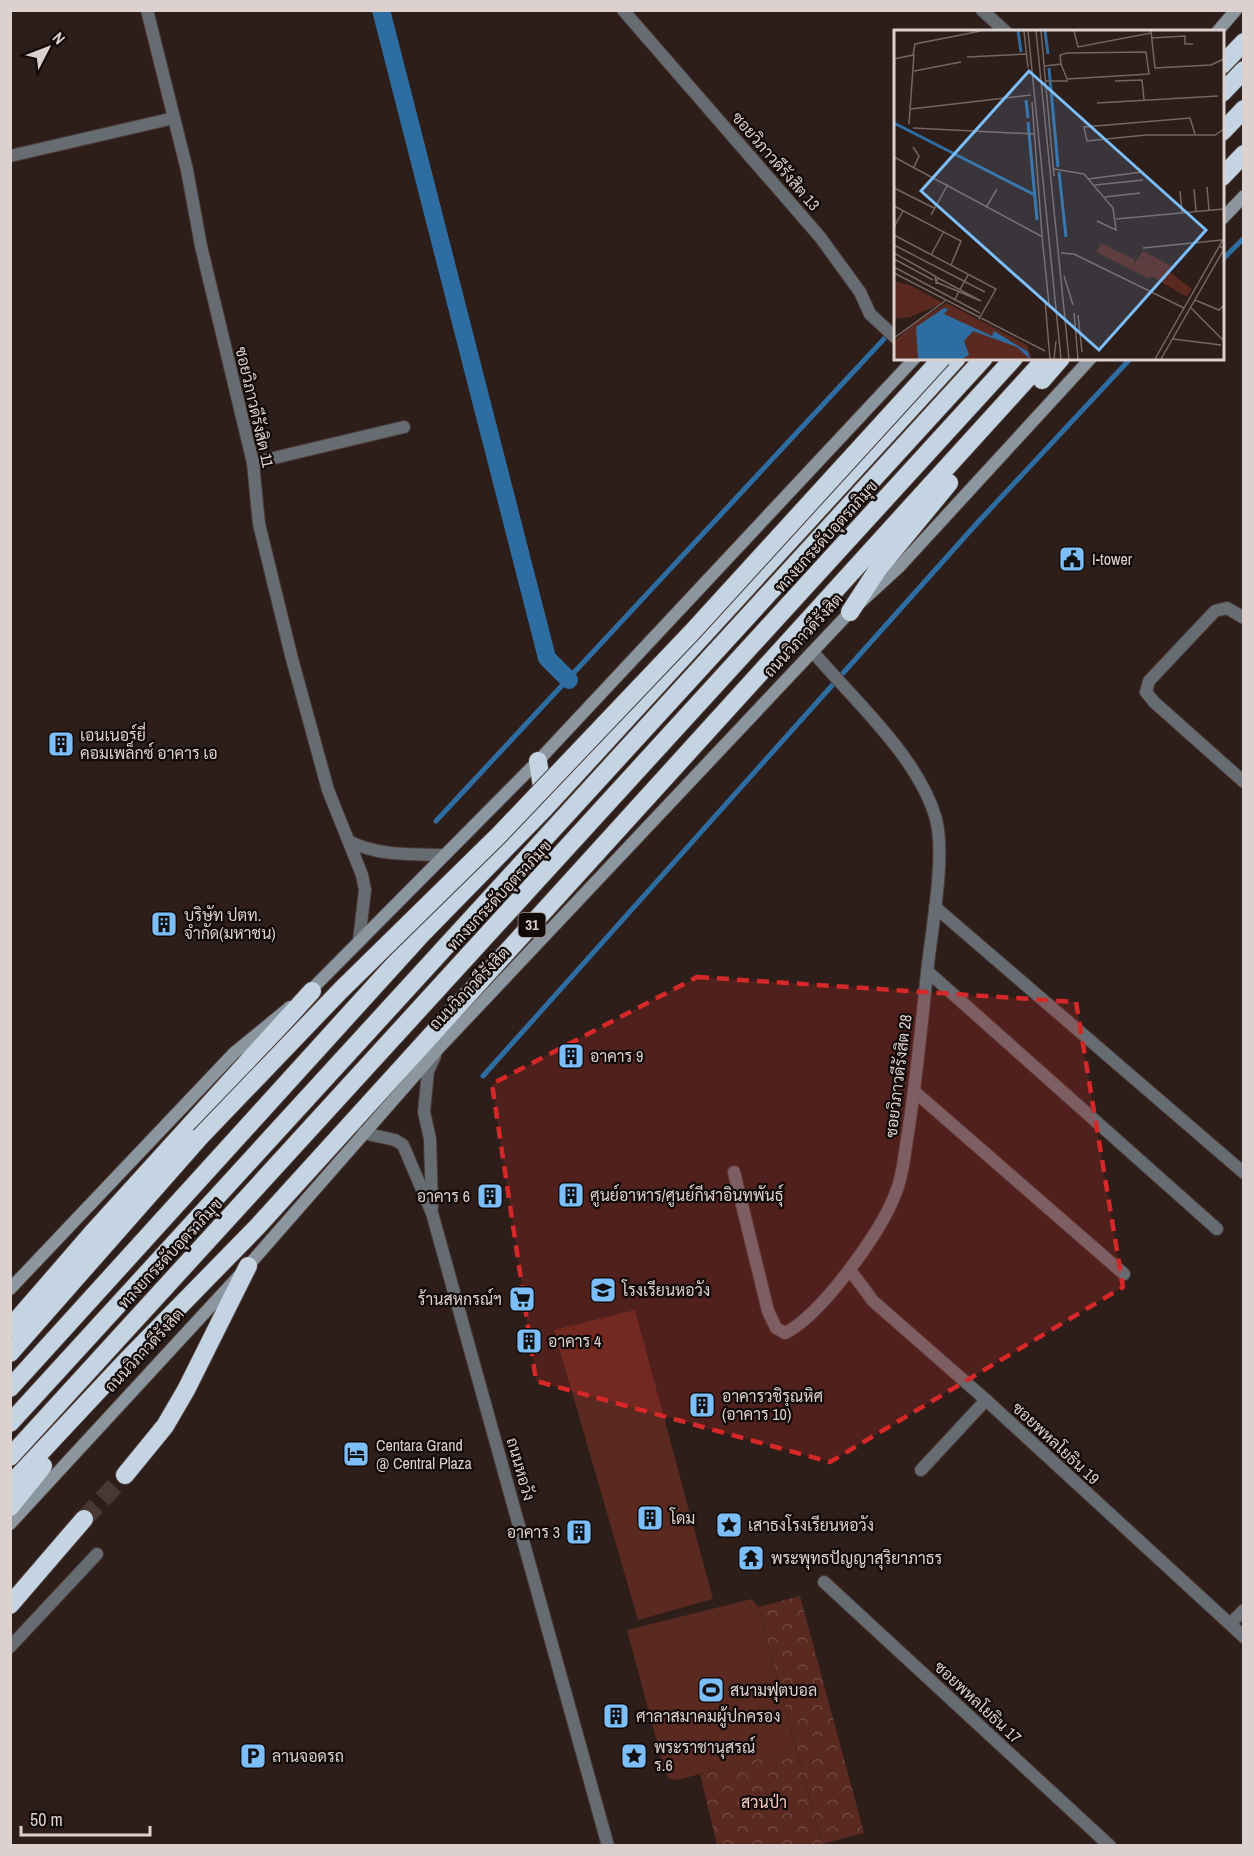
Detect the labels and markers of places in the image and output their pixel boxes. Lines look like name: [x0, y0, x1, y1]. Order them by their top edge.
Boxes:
public building icon: I-tower: [1057, 544, 1087, 574]
place label: I-tower: [1092, 548, 1133, 570]
place label: เอนเนอร์ยี่ คอมเพล็กซ์ อาคาร เอ: [80, 721, 218, 764]
building icon: เอนเนอร์ยี่ คอมเพล็กซ์ อาคาร เอ: [46, 729, 76, 759]
place label: บริษัท ปตท. จำกัด(มหาชน): [184, 904, 276, 944]
building icon: บริษัท ปตท. จำกัด(มหาชน): [149, 909, 179, 939]
building icon: อาคาร 9: [556, 1041, 586, 1071]
place label: อาคาร 9: [590, 1045, 643, 1067]
building icon: ศูนย์อาหาร/ศูนย์กีฬาอินทพันธุ์: [556, 1180, 586, 1210]
building icon: อาคาร 6: [475, 1181, 505, 1211]
place label: ศูนย์อาหาร/ศูนย์กีฬาอินทพันธุ์: [590, 1183, 784, 1207]
place label: อาคาร 6: [417, 1185, 470, 1207]
school or university icon: โรงเรียนหอวัง: [588, 1275, 618, 1305]
place label: โรงเรียนหอวัง: [621, 1279, 710, 1301]
supermarket icon: ร้านสหกรณ์ฯ: [507, 1284, 537, 1314]
place label: ร้านสหกรณ์ฯ: [418, 1287, 502, 1310]
building icon: อาคาร 4: [514, 1326, 544, 1356]
place label: อาคาร 4: [548, 1330, 601, 1352]
place label: อาคารวชิรุณหิศ (อาคาร 10): [722, 1385, 823, 1425]
building icon: อาคารวชิรุณหิศ (อาคาร 10): [687, 1390, 717, 1420]
place label: Centara Grand @ Central Plaza: [376, 1434, 472, 1474]
hotel icon: Centara Grand @ Central Plaza: [341, 1439, 371, 1469]
building icon: โดม: [635, 1503, 665, 1533]
place label: โดม: [669, 1507, 695, 1529]
place icon: เสาธงโรงเรียนหอวัง: [714, 1510, 744, 1540]
place label: เสาธงโรงเรียนหอวัง: [748, 1514, 874, 1536]
building icon: อาคาร 3: [564, 1517, 594, 1547]
place label: อาคาร 3: [507, 1521, 560, 1543]
temple icon: พระพุทธปัญญาสุริยาภาธร: [736, 1543, 766, 1573]
place label: พระพุทธปัญญาสุริยาภาธร: [771, 1547, 943, 1570]
sports icon: สนามฟุตบอล: [696, 1675, 726, 1705]
place label: สนามฟุตบอล: [730, 1679, 817, 1702]
building icon: ศาลาสมาคมผู้ปกครอง: [601, 1701, 631, 1731]
place label: ศาลาสมาคมผู้ปกครอง: [636, 1705, 780, 1728]
place label: พระราชานุสรณ์ ร.6: [654, 1735, 755, 1776]
parking icon: ลานจอดรถ: [238, 1741, 268, 1771]
place icon: พระราชานุสรณ์ ร.6: [619, 1741, 649, 1771]
place label: ลานจอดรถ: [272, 1745, 344, 1767]

